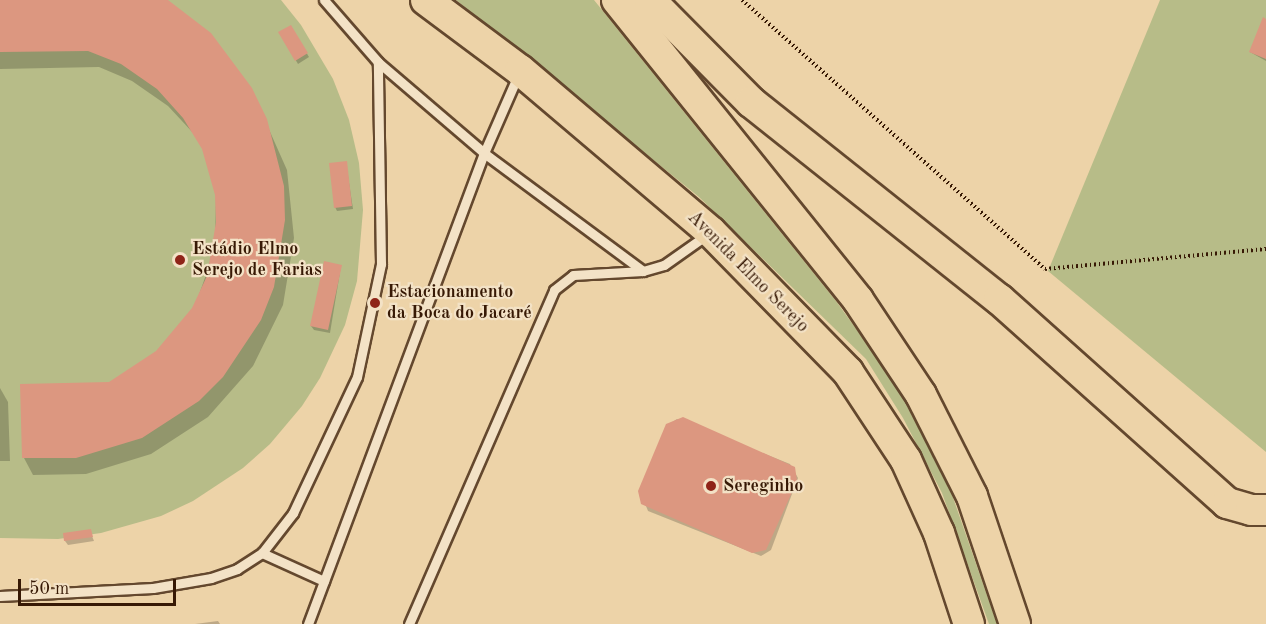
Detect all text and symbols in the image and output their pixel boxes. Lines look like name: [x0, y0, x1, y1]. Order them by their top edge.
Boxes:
street label: Avenida Elmo Serejo: [683, 207, 813, 337]
place label: Estádio Elmo Serejo de Farias: [192, 239, 322, 282]
marker: Estádio Elmo Serejo de Farias: [173, 253, 187, 267]
place label: Estacionamento da Boca do Jacaré: [387, 282, 532, 324]
marker: Estacionamento da Boca do Jacaré: [368, 296, 382, 310]
place label: Sereginho: [723, 475, 803, 497]
marker: Sereginho: [704, 479, 718, 493]
scale bar: [21, 567, 178, 605]
text: 50 m: [29, 580, 69, 598]

